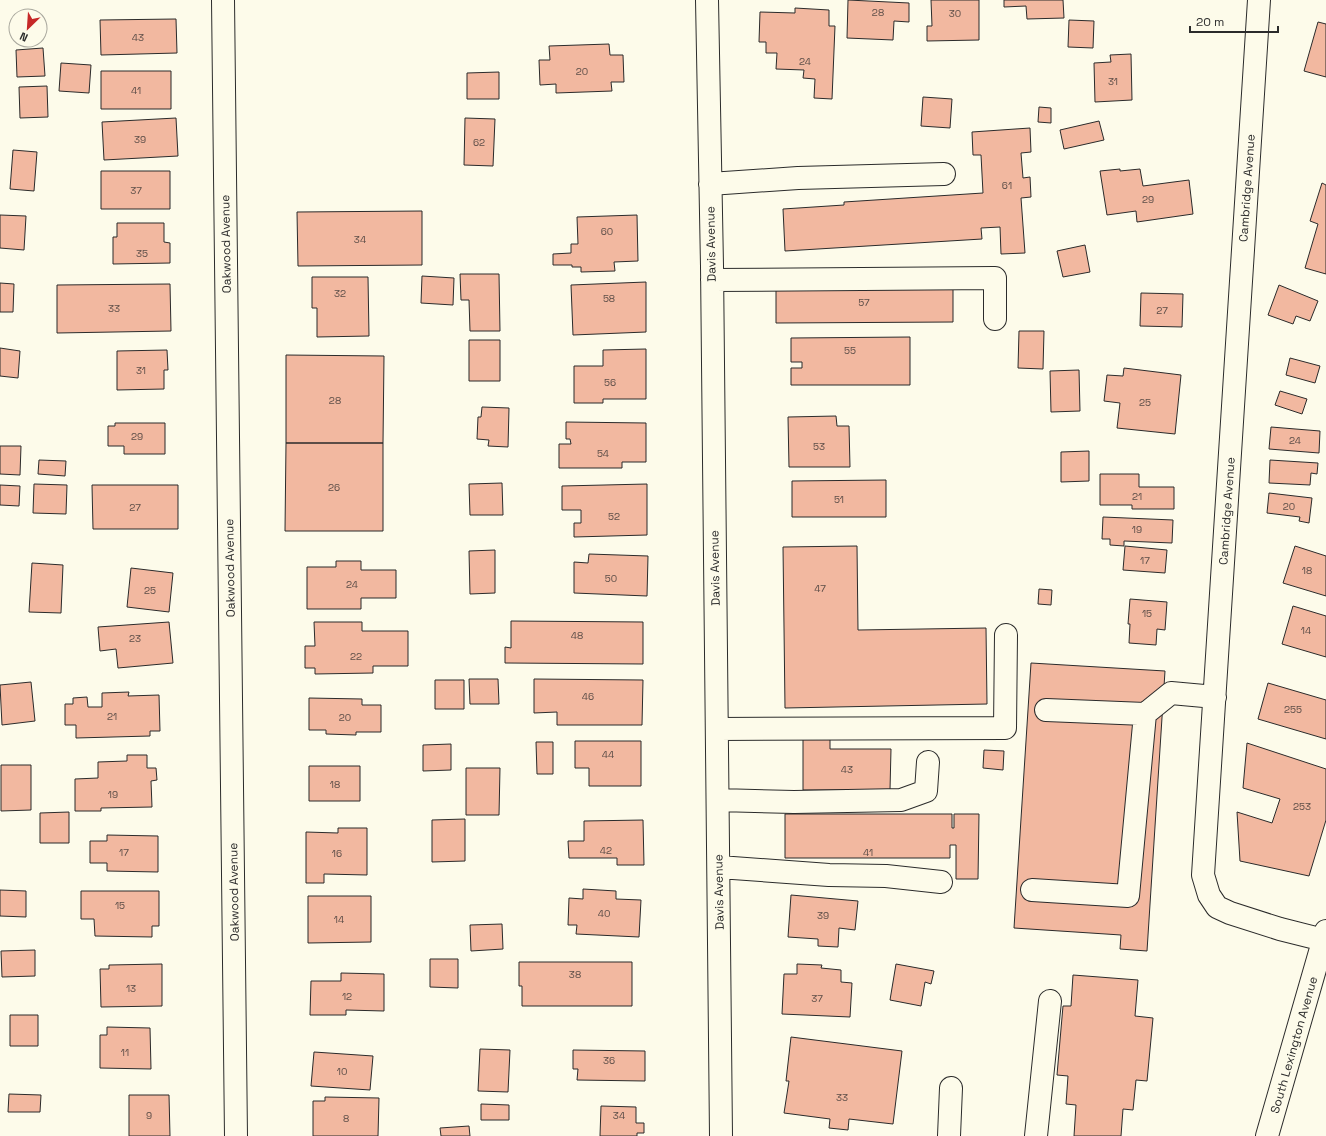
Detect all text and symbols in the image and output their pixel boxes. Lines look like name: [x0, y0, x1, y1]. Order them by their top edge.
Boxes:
house number: 28: [872, 6, 884, 19]
house number: 30: [949, 7, 961, 20]
north arrow: [8, 8, 48, 48]
scale bar: [1190, 8, 1278, 34]
text: 20 m: [1196, 14, 1224, 30]
text: N: [17, 29, 30, 45]
house number: 43: [132, 31, 144, 44]
house number: 24: [799, 55, 811, 68]
house number: 20: [576, 65, 588, 78]
house number: 31: [1108, 75, 1118, 88]
house number: 41: [131, 84, 141, 97]
house number: 39: [134, 133, 146, 146]
street label: Cambridge Avenue: [1235, 134, 1259, 242]
house number: 62: [473, 136, 485, 149]
house number: 61: [1002, 179, 1012, 192]
house number: 37: [130, 184, 142, 197]
house number: 29: [1142, 193, 1154, 206]
street label: Oakwood Avenue: [217, 194, 235, 294]
street label: Davis Avenue: [702, 206, 720, 282]
house number: 60: [601, 225, 613, 238]
house number: 34: [354, 233, 366, 246]
house number: 35: [136, 247, 148, 260]
house number: 32: [334, 287, 346, 300]
house number: 58: [603, 292, 615, 305]
house number: 57: [858, 296, 870, 309]
house number: 33: [108, 302, 120, 315]
house number: 27: [1156, 304, 1168, 317]
house number: 55: [844, 344, 856, 357]
house number: 31: [136, 364, 146, 377]
house number: 56: [604, 376, 616, 389]
house number: 28: [329, 394, 341, 407]
house number: 25: [1139, 396, 1151, 409]
house number: 29: [131, 430, 143, 443]
house number: 24: [1289, 434, 1301, 447]
house number: 53: [813, 440, 825, 453]
house number: 54: [597, 447, 609, 460]
street label: Cambridge Avenue: [1215, 457, 1239, 565]
house number: 26: [328, 481, 340, 494]
house number: 21: [1132, 490, 1142, 503]
house number: 51: [834, 493, 844, 506]
house number: 20: [1283, 500, 1295, 513]
house number: 27: [129, 501, 141, 514]
house number: 52: [608, 510, 620, 523]
street label: Oakwood Avenue: [221, 518, 239, 618]
house number: 19: [1132, 523, 1142, 536]
street label: Davis Avenue: [706, 530, 724, 606]
house number: 17: [1140, 554, 1150, 567]
house number: 18: [1302, 564, 1312, 577]
house number: 50: [605, 572, 617, 585]
house number: 24: [346, 578, 358, 591]
house number: 47: [814, 582, 826, 595]
house number: 25: [144, 584, 156, 597]
house number: 15: [1142, 607, 1152, 620]
house number: 14: [1301, 624, 1311, 637]
house number: 48: [571, 629, 583, 642]
house number: 23: [129, 632, 141, 645]
house number: 22: [350, 650, 362, 663]
house number: 46: [582, 690, 594, 703]
house number: 255: [1284, 703, 1302, 716]
house number: 21: [107, 710, 117, 723]
house number: 20: [339, 711, 351, 724]
house number: 44: [602, 748, 614, 761]
house number: 43: [841, 763, 853, 776]
house number: 18: [330, 778, 340, 791]
house number: 19: [108, 788, 118, 801]
house number: 253: [1293, 800, 1311, 813]
street label: Oakwood Avenue: [225, 842, 243, 942]
house number: 42: [600, 844, 612, 857]
house number: 17: [119, 846, 129, 859]
house number: 41: [863, 846, 873, 859]
house number: 16: [332, 847, 342, 860]
street label: Davis Avenue: [710, 854, 728, 930]
house number: 15: [115, 899, 125, 912]
house number: 40: [598, 907, 610, 920]
house number: 39: [817, 909, 829, 922]
house number: 14: [334, 913, 344, 926]
house number: 38: [569, 968, 581, 981]
street label: South Lexington Avenue: [1267, 975, 1321, 1115]
house number: 13: [126, 982, 136, 995]
house number: 12: [342, 990, 352, 1003]
house number: 37: [811, 992, 823, 1005]
house number: 11: [121, 1046, 129, 1059]
house number: 36: [603, 1054, 615, 1067]
house number: 10: [337, 1065, 347, 1078]
house number: 33: [836, 1091, 848, 1104]
house number: 9: [146, 1109, 152, 1122]
house number: 34: [613, 1109, 625, 1122]
house number: 8: [343, 1112, 349, 1125]

